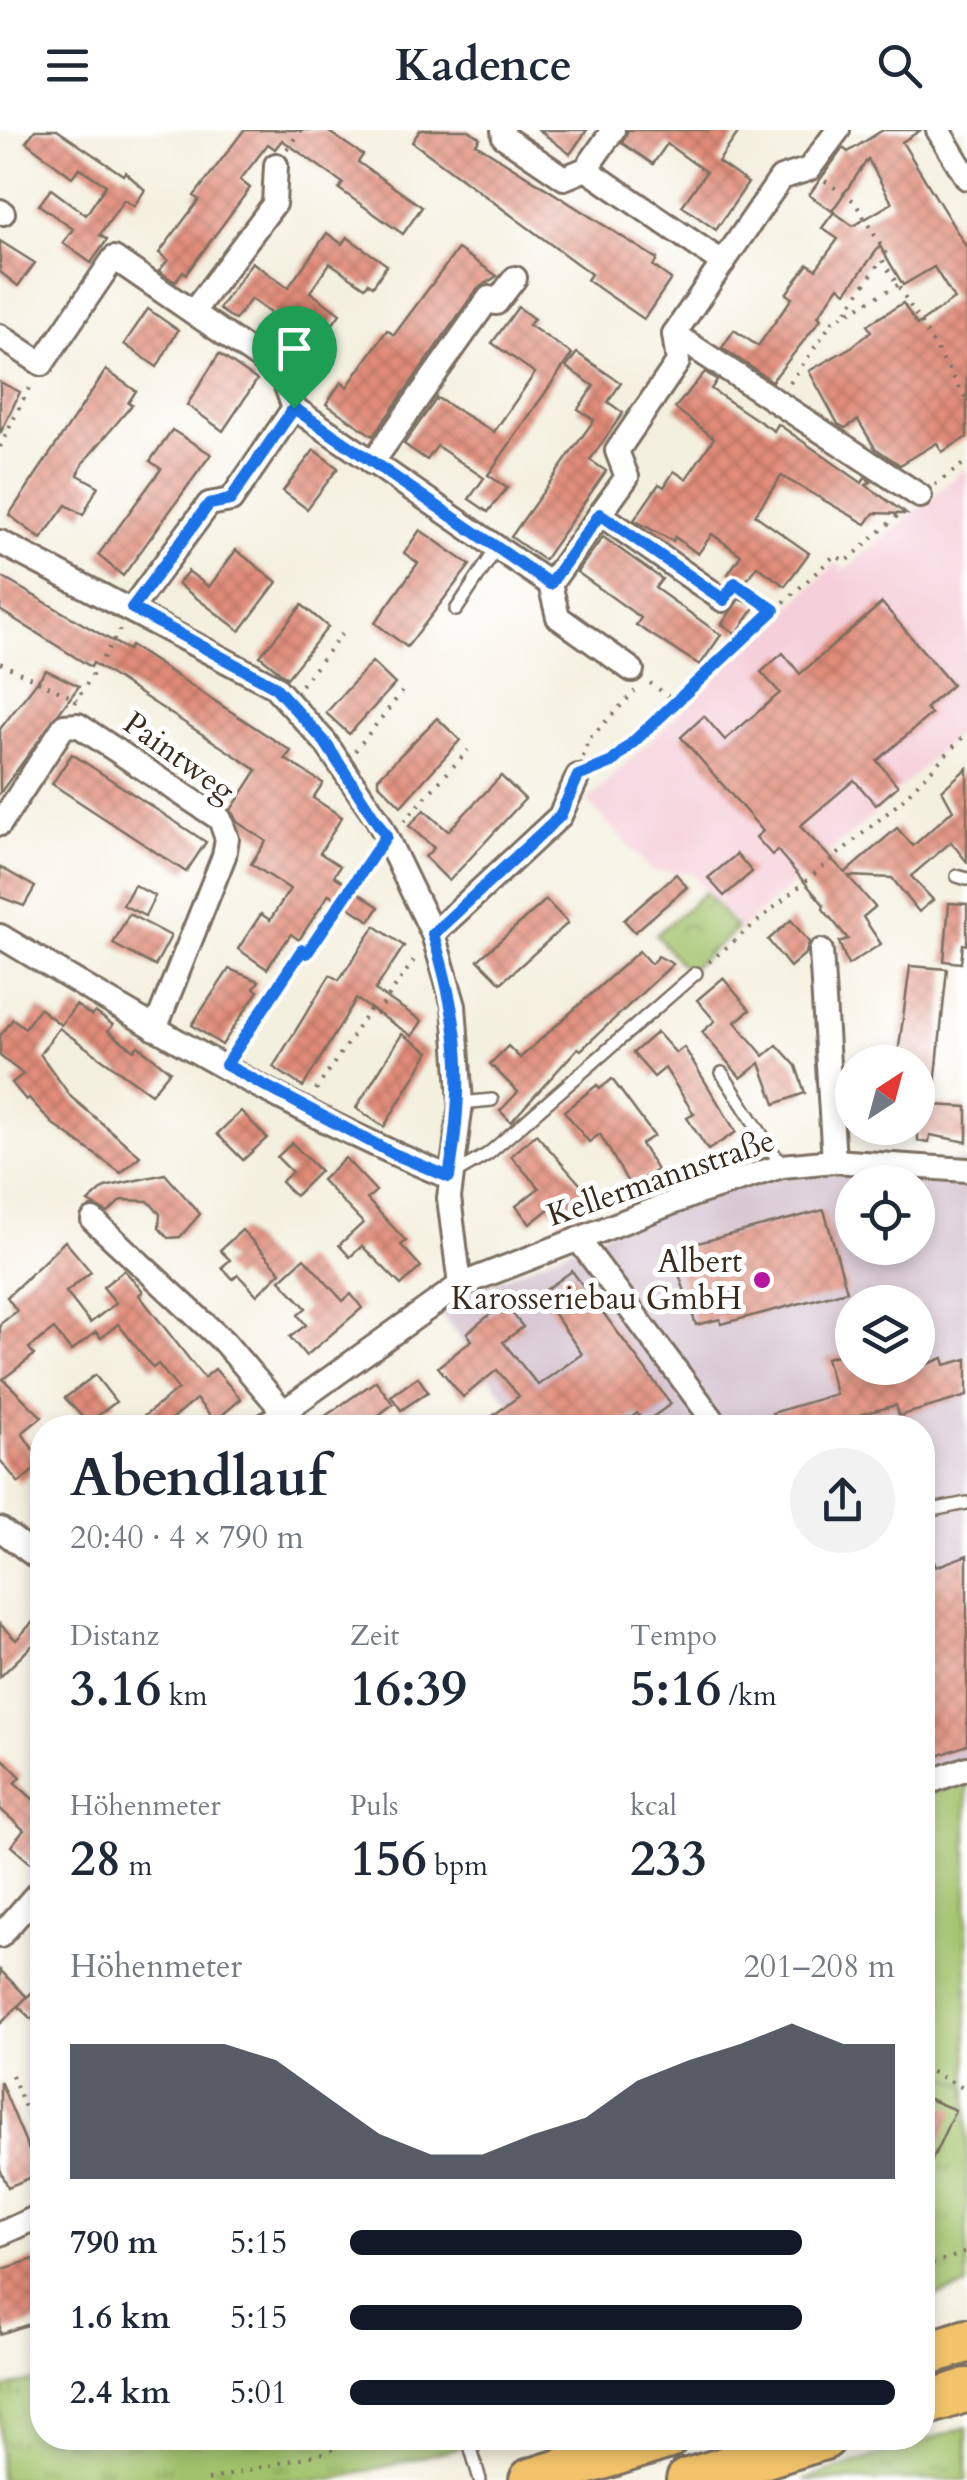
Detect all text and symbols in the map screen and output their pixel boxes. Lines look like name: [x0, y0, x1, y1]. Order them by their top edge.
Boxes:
text: Kadence: [395, 35, 572, 96]
icon: menu: [40, 38, 95, 93]
icon: search: [872, 38, 927, 93]
pin: [252, 306, 337, 409]
icon: arrive: [267, 321, 322, 376]
street label: Paintweg: [114, 702, 244, 813]
north arrow: [835, 1045, 935, 1145]
map controls: [835, 1045, 935, 1385]
street label: Kellermannstraße: [541, 1118, 781, 1238]
button: locate: [835, 1165, 935, 1265]
place label: Albert Karosseriebau GmbH: [451, 1240, 742, 1321]
marker: Albert Karosseriebau GmbH: [751, 1269, 773, 1291]
button: layers: [835, 1285, 935, 1385]
text: Abendlauf: [70, 1441, 327, 1515]
button: share: [790, 1448, 895, 1553]
text: 20:40 · 4 × 790 m: [70, 1516, 304, 1560]
text: Distanz: [70, 1617, 159, 1655]
text: Zeit: [350, 1617, 399, 1655]
text: Tempo: [630, 1617, 717, 1655]
text: 3.16: [70, 1655, 161, 1723]
text: 16:39: [350, 1655, 467, 1723]
text: 5:16: [630, 1655, 721, 1723]
text: km: [161, 1677, 208, 1715]
text: /km: [721, 1677, 777, 1715]
text: Höhenmeter: [70, 1787, 221, 1825]
text: Puls: [350, 1787, 398, 1825]
text: kcal: [630, 1787, 677, 1825]
text: 28: [70, 1825, 121, 1893]
text: 156: [350, 1825, 427, 1893]
text: 233: [630, 1825, 707, 1893]
text: m: [121, 1847, 152, 1885]
text: bpm: [427, 1847, 488, 1885]
text: Höhenmeter: [70, 1945, 242, 1989]
text: 201–208 m: [743, 1945, 895, 1989]
text: 790 m: [70, 2221, 157, 2265]
text: 5:15: [230, 2221, 287, 2265]
text: 1.6 km: [70, 2296, 170, 2340]
text: 5:15: [230, 2296, 287, 2340]
text: 2.4 km: [70, 2371, 170, 2415]
text: 5:01: [230, 2371, 287, 2415]

